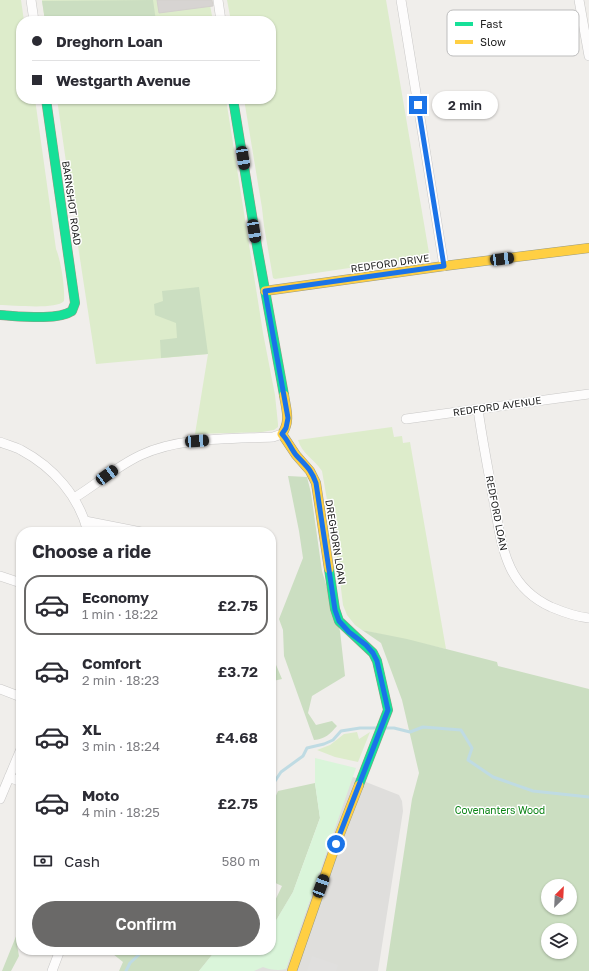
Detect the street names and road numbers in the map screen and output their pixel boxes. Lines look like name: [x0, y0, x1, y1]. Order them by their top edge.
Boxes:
street label: BARNSHOT ROAD: [60, 160, 84, 246]
street label: REDFORD DRIVE: [350, 252, 430, 274]
street label: REDFORD AVENUE: [452, 394, 542, 418]
street label: REDFORD LOAN: [484, 474, 510, 552]
street label: DREGHORN LOAN: [323, 499, 349, 585]

